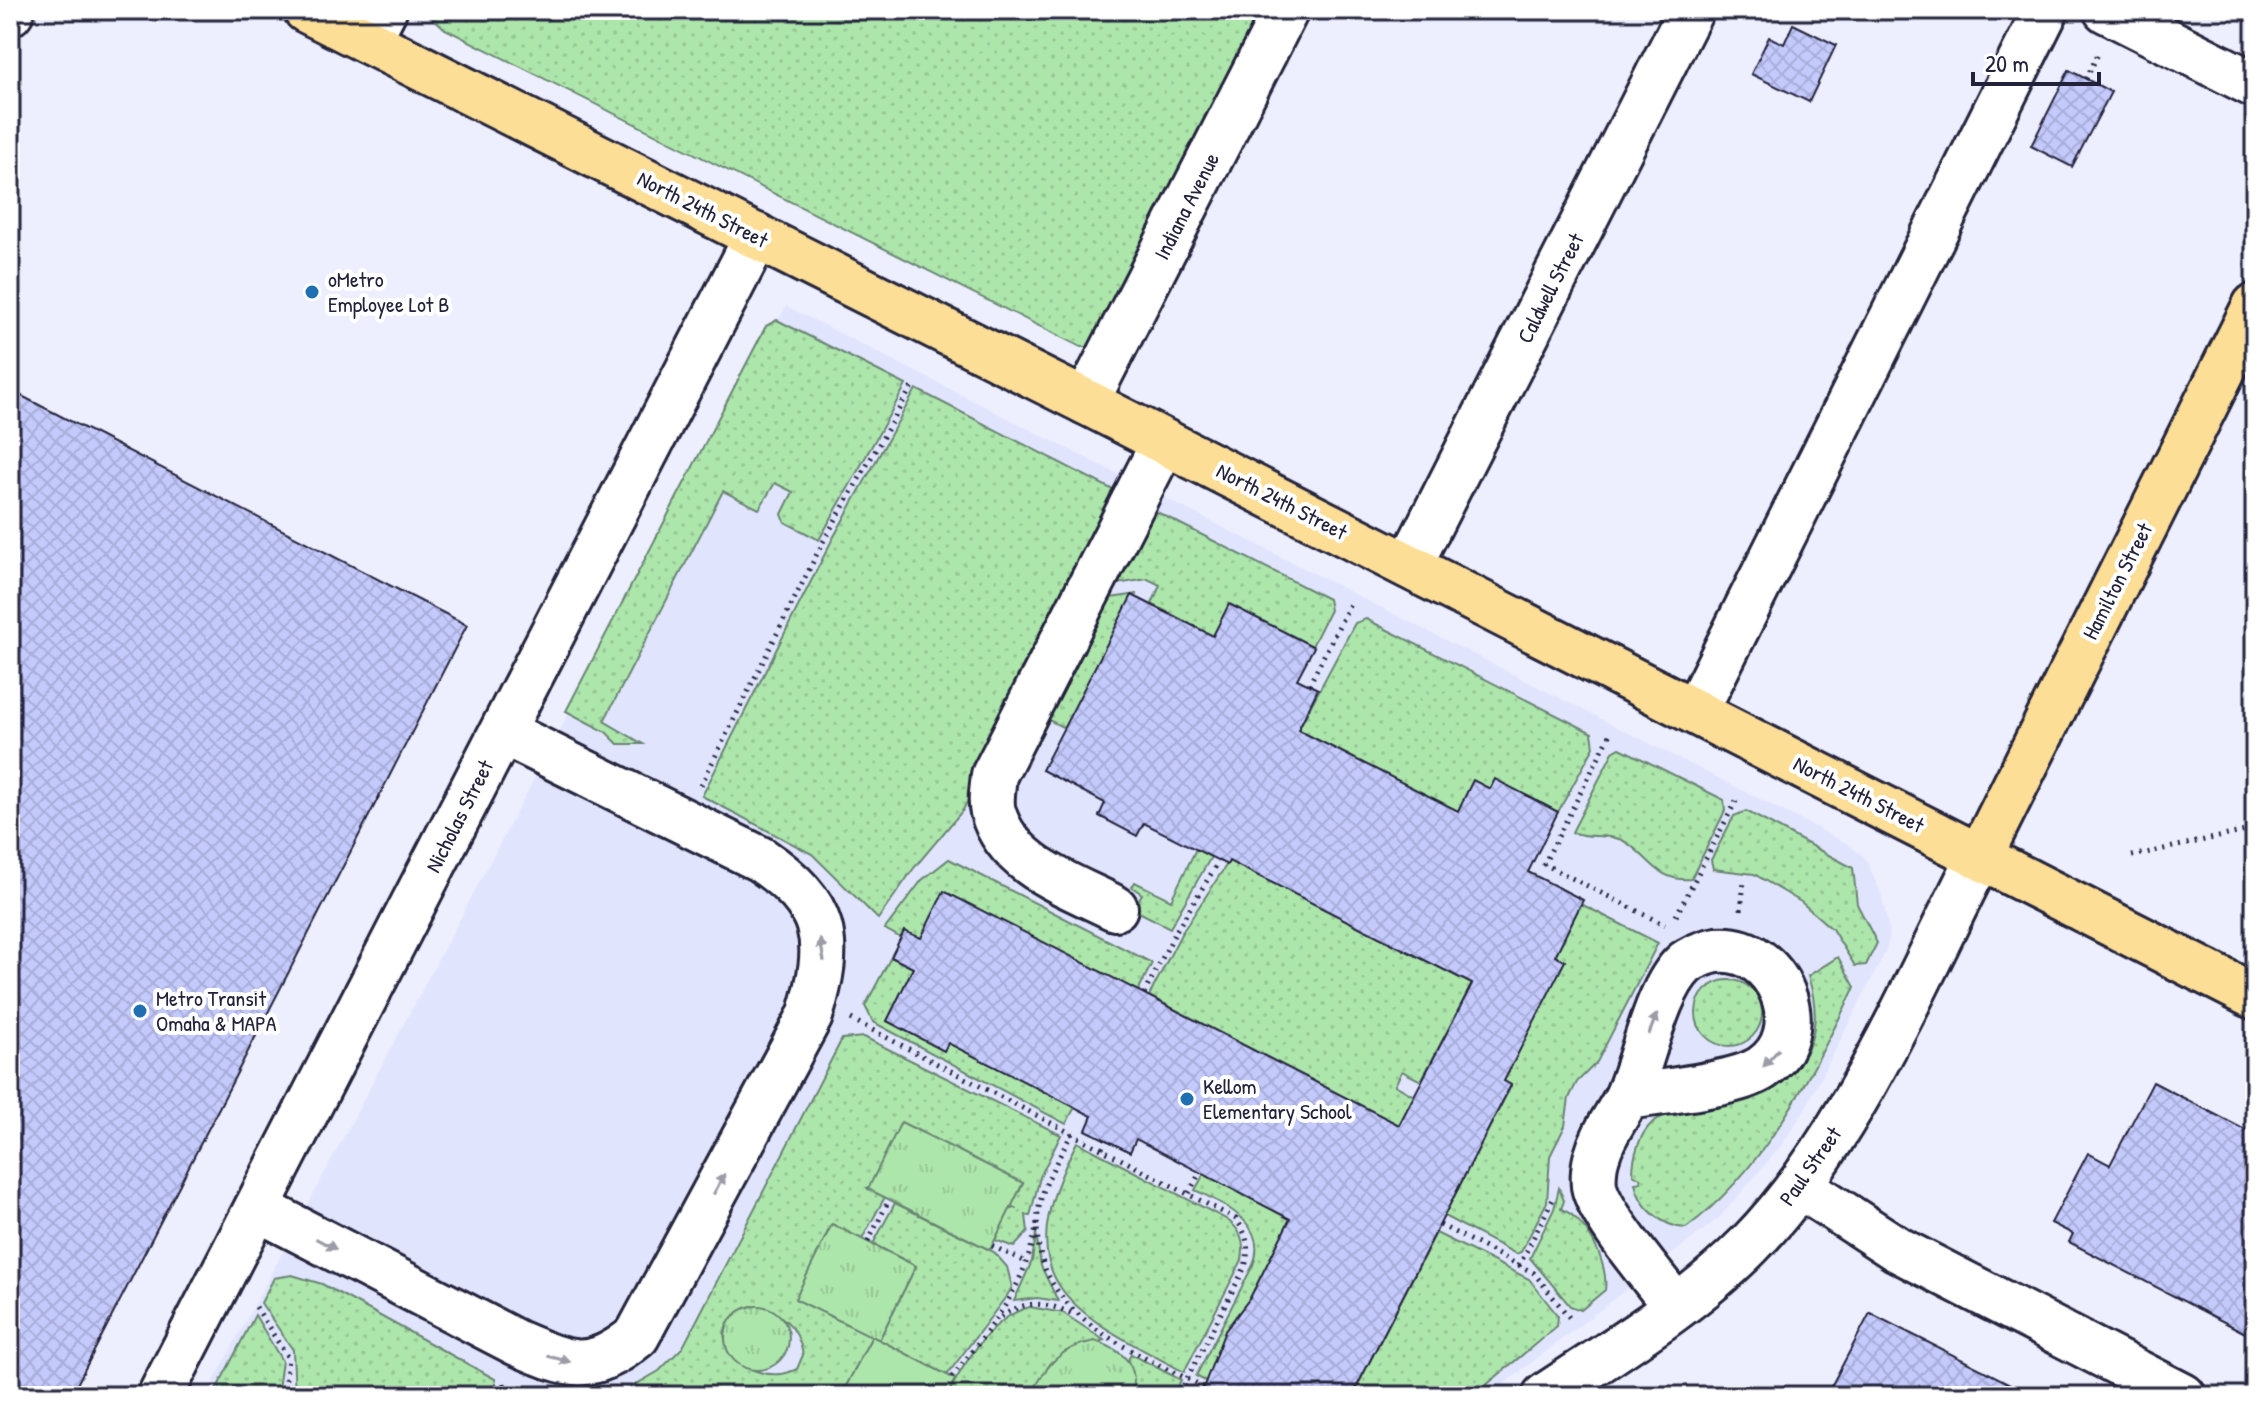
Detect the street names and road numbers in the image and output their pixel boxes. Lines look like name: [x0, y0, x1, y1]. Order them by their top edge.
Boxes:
street label: Indiana Avenue: [1146, 147, 1226, 265]
street label: North 24th Street: [633, 163, 774, 255]
street label: Caldwell Street: [1509, 227, 1591, 348]
street label: North 24th Street: [1212, 455, 1353, 547]
street label: Hamilton Street: [2075, 517, 2159, 645]
street label: North 24th Street: [1789, 748, 1930, 840]
street label: Nicholas Street: [418, 754, 500, 877]
street label: Paul Street: [1772, 1120, 1848, 1212]

